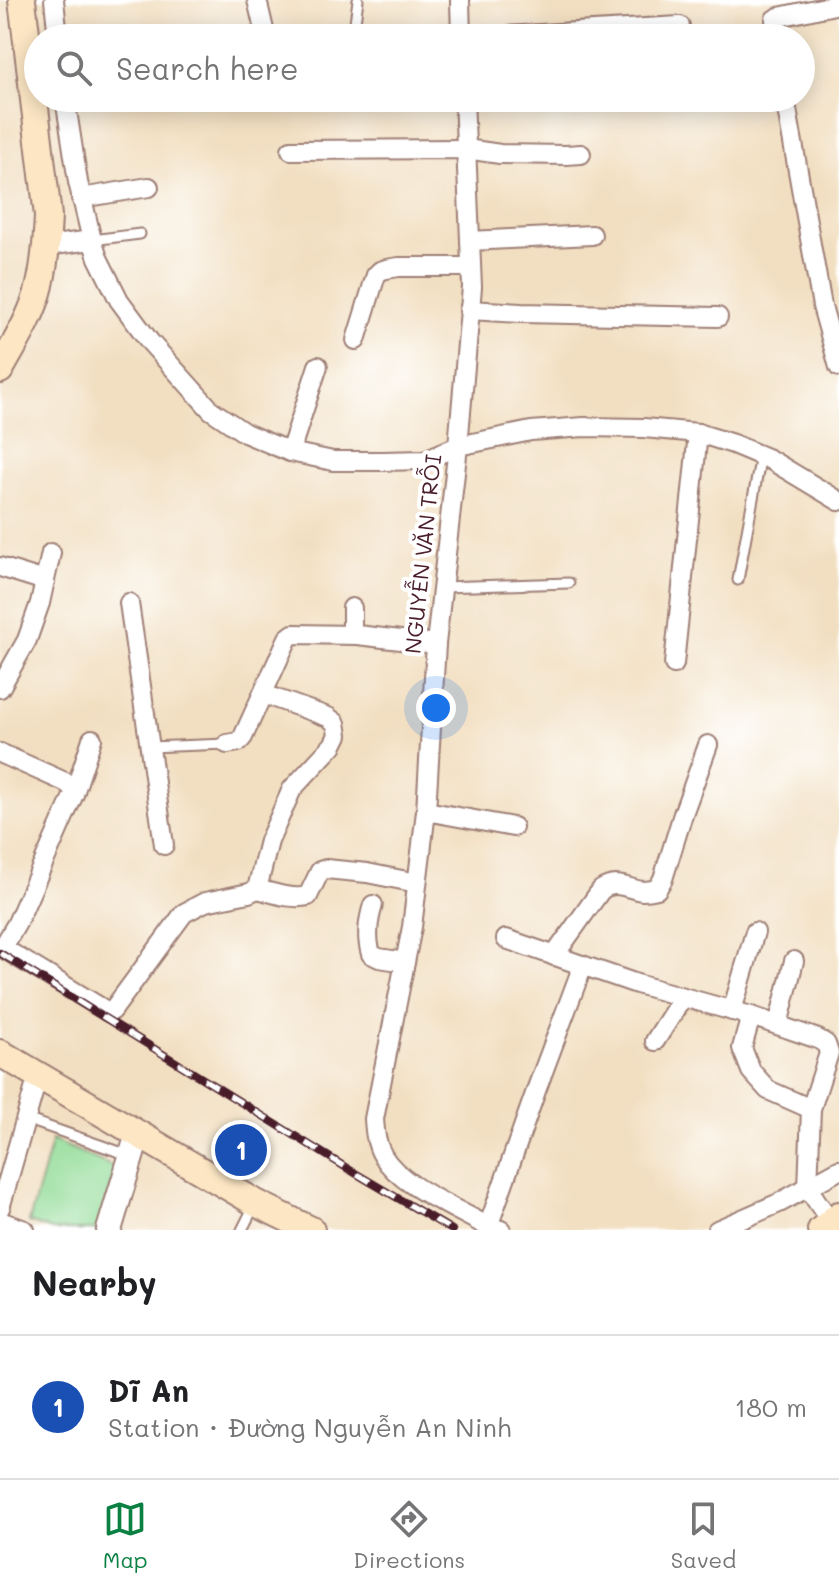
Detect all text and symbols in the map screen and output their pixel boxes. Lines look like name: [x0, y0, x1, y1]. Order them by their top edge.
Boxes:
search box: [24, 24, 815, 112]
icon: search: [52, 46, 96, 90]
text: Search here: [116, 48, 299, 88]
street label: NGUYỄN VĂN TRỖI: [398, 453, 447, 655]
your location: [416, 688, 456, 728]
pin: 1: [215, 1120, 267, 1180]
text: Nearby: [32, 1260, 157, 1305]
text: Dĩ An: [108, 1370, 189, 1410]
text: 1: [52, 1390, 64, 1424]
text: 180 m: [735, 1390, 807, 1424]
text: Station · Đường Nguyễn An Ninh: [108, 1410, 511, 1444]
tab: Map: [103, 1497, 148, 1574]
tab: Directions: [353, 1497, 465, 1574]
tab: Saved: [671, 1497, 736, 1574]

